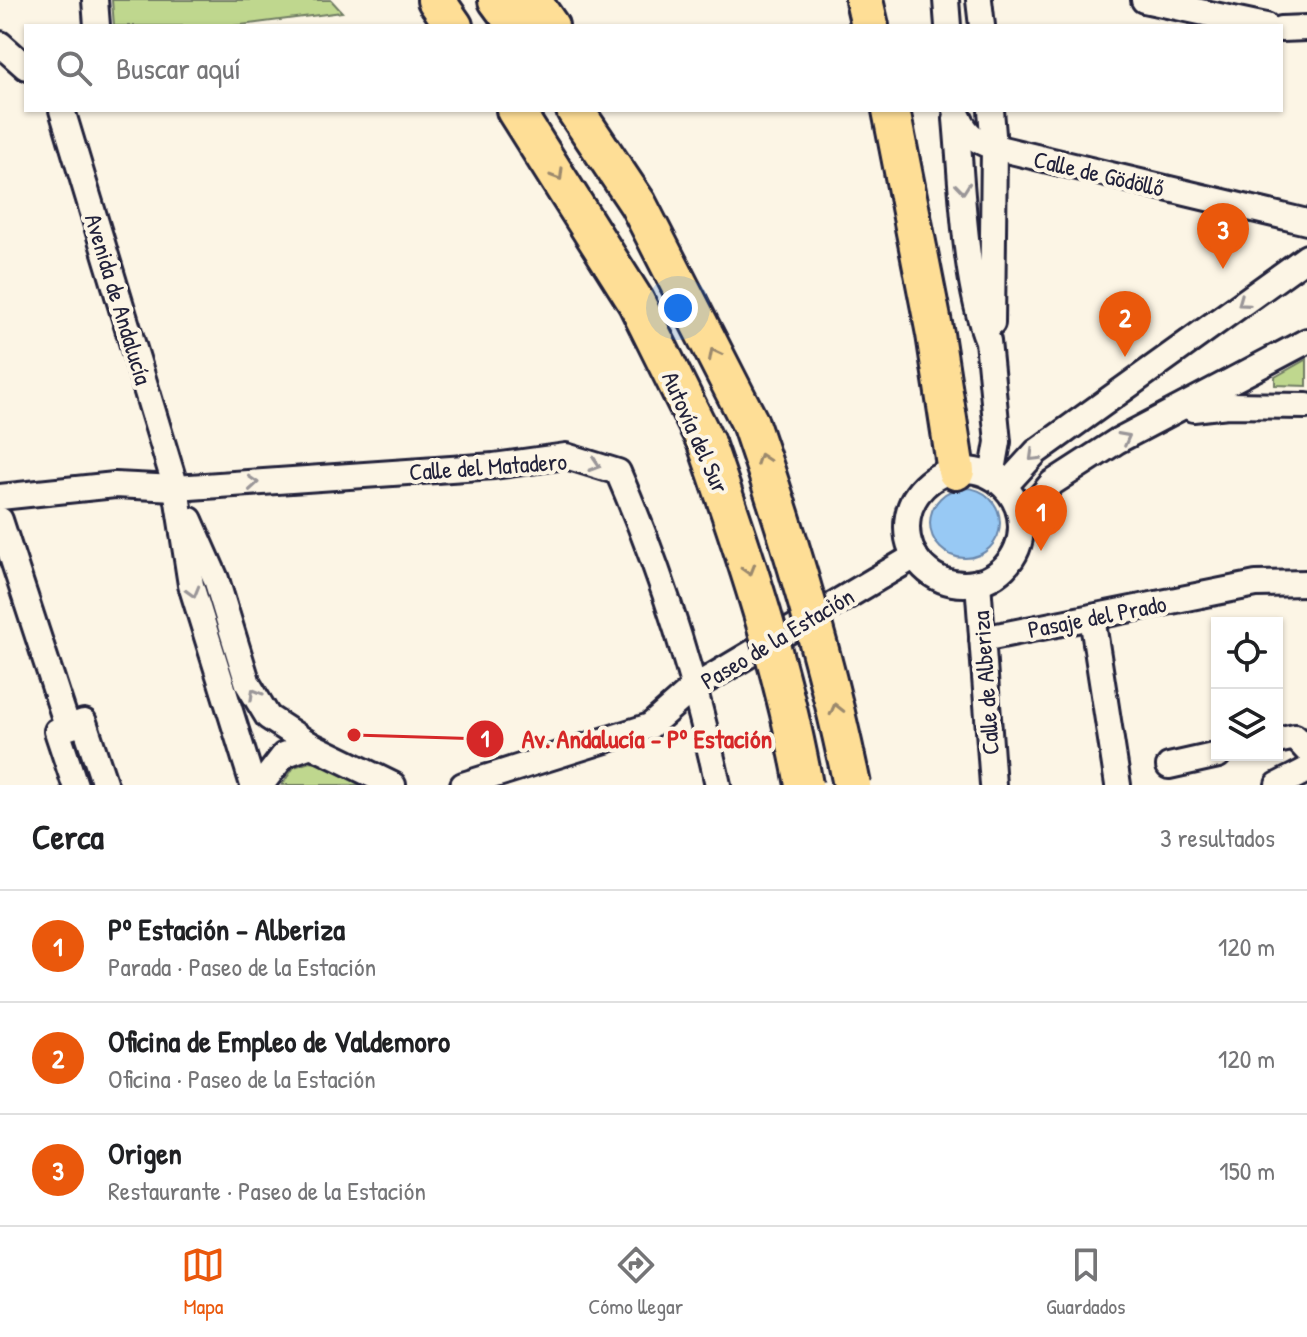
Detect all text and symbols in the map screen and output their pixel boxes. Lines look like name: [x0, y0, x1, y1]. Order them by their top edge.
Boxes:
search box: [24, 24, 1283, 112]
icon: search: [52, 46, 96, 90]
text: Buscar aquí: [116, 48, 241, 88]
street label: Calle de Gödöllő: [1031, 142, 1168, 204]
one-way arrow: [548, 166, 564, 181]
one-way arrow: [955, 182, 972, 195]
pin: 3: [1197, 203, 1249, 269]
street label: Avenida de Andalucía: [78, 210, 160, 388]
your location: [658, 288, 698, 328]
pin: 2: [1099, 291, 1151, 357]
one-way arrow: [1237, 292, 1252, 306]
one-way arrow: [709, 347, 724, 362]
street label: Autovía del Sur: [655, 366, 737, 498]
one-way arrow: [1116, 432, 1131, 447]
street label: Calle del Matadero: [408, 445, 568, 487]
one-way arrow: [1029, 447, 1043, 461]
one-way arrow: [756, 453, 772, 467]
one-way arrow: [587, 456, 601, 472]
one-way arrow: [247, 475, 260, 492]
pin: 1: [1015, 485, 1067, 551]
one-way arrow: [740, 563, 757, 577]
street label: Paseo de la Estación: [694, 580, 860, 696]
one-way arrow: [184, 585, 201, 599]
street label: Pasaje del Prado: [1025, 587, 1169, 645]
street label: Calle de Alberiza: [964, 610, 1006, 756]
map controls: [1211, 617, 1283, 761]
button: locate: [1211, 617, 1283, 689]
one-way arrow: [249, 688, 265, 703]
button: layers: [1211, 689, 1283, 761]
one-way arrow: [828, 702, 845, 716]
callout: Av. Andalucía - Pº Estación: [465, 714, 788, 764]
text: Av. Andalucía - Pº Estación: [522, 721, 772, 756]
text: 1: [481, 722, 490, 754]
text: Cerca: [32, 814, 104, 860]
text: 3 resultados: [1160, 820, 1275, 855]
text: Pº Estación - Alberiza: [108, 909, 345, 949]
text: 1: [53, 929, 63, 964]
text: 120 m: [1218, 929, 1275, 964]
text: Parada · Paseo de la Estación: [108, 949, 376, 984]
text: Oficina de Empleo de Valdemoro: [108, 1021, 450, 1061]
text: 2: [52, 1041, 64, 1076]
text: 120 m: [1218, 1041, 1275, 1076]
text: Oficina · Paseo de la Estación: [108, 1061, 376, 1096]
text: Origen: [108, 1133, 182, 1173]
text: 3: [52, 1153, 64, 1188]
text: 150 m: [1219, 1153, 1275, 1188]
text: Restaurante · Paseo de la Estación: [108, 1173, 426, 1208]
tab: Mapa: [181, 1243, 225, 1321]
tab: Cómo llegar: [588, 1243, 683, 1321]
tab: Guardados: [1046, 1243, 1126, 1321]

